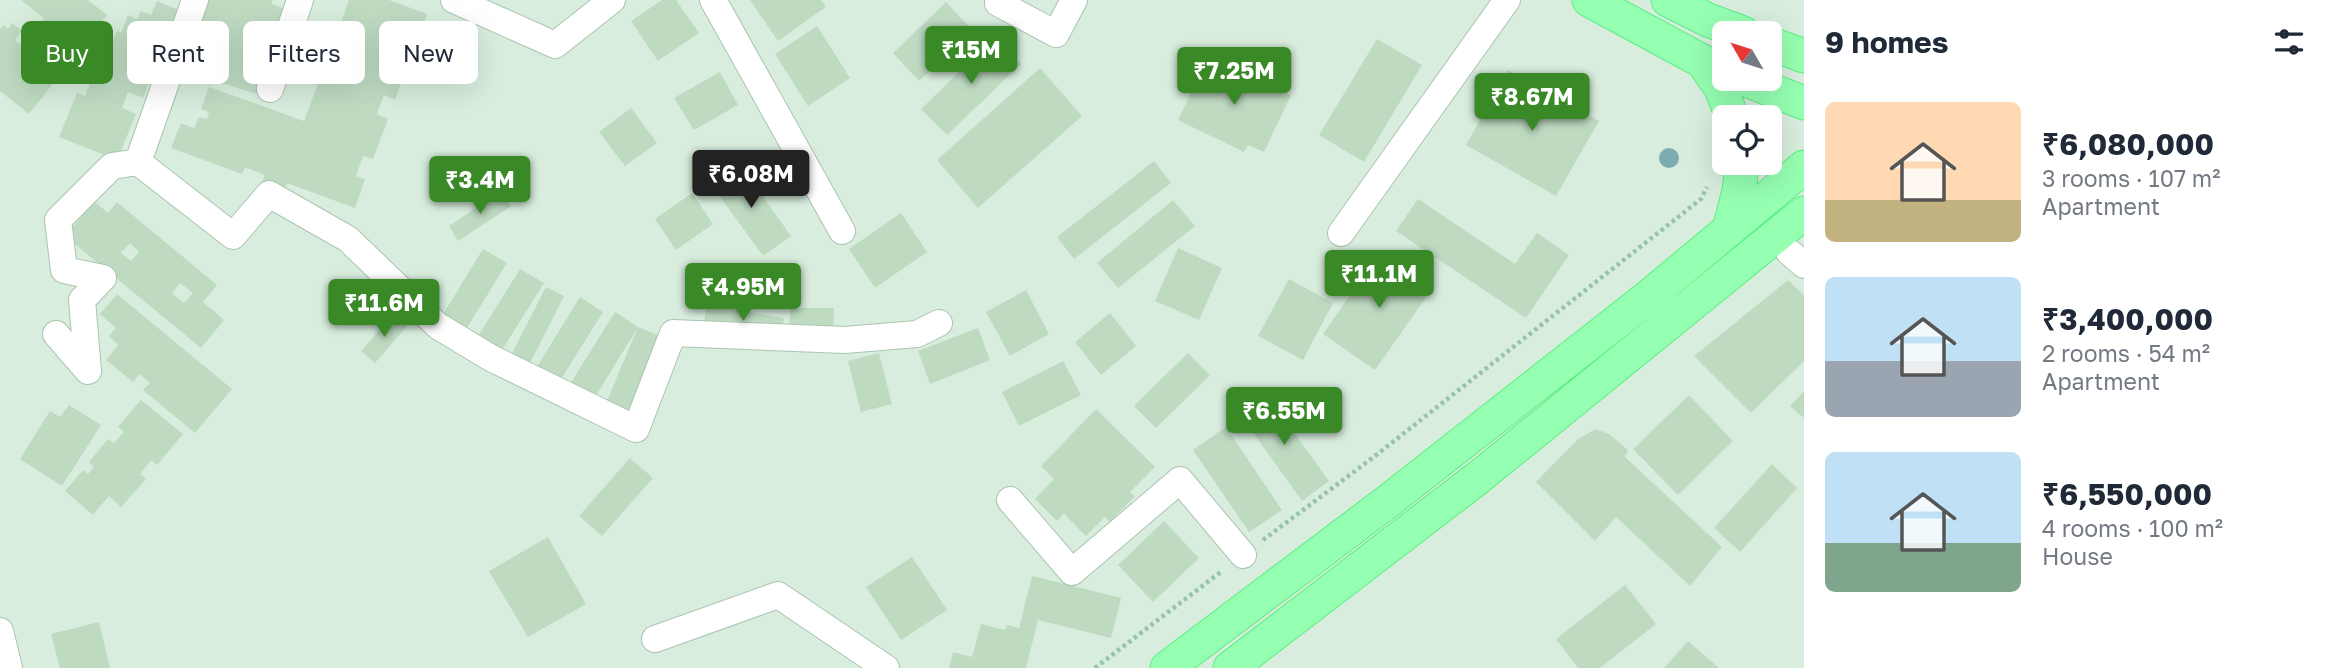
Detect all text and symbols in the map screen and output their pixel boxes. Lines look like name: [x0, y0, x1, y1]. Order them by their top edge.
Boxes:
chip: Buy: [21, 21, 113, 84]
chip: Rent: [127, 21, 229, 84]
chip: Filters: [243, 21, 365, 84]
chip: New: [379, 21, 478, 84]
north arrow: [1712, 21, 1782, 91]
map controls: [1712, 21, 1782, 175]
icon: filters: [2270, 23, 2308, 61]
text: 9 homes: [1825, 24, 1948, 60]
pin: ₹15M: [930, 27, 1012, 86]
text: ₹15M: [941, 35, 1001, 63]
pin: ₹7.25M: [1177, 48, 1291, 107]
text: ₹7.25M: [1193, 56, 1275, 84]
pin: ₹8.67M: [1475, 74, 1589, 133]
text: ₹8.67M: [1491, 82, 1573, 110]
button: locate: [1712, 105, 1782, 175]
text: ₹6,080,000: [2042, 126, 2214, 162]
icon: home: [1881, 130, 1965, 214]
pin: ₹6.08M: [694, 150, 808, 210]
pin: ₹3.4M: [431, 156, 529, 216]
text: ₹6.08M: [708, 159, 794, 187]
text: 3 rooms · 107 m²: [2042, 164, 2220, 192]
text: ₹3.4M: [445, 165, 515, 193]
text: Apartment: [2042, 192, 2160, 220]
pin: ₹11.1M: [1322, 250, 1436, 310]
text: ₹11.1M: [1341, 259, 1417, 287]
pin: ₹4.95M: [686, 264, 800, 323]
text: ₹4.95M: [701, 272, 785, 300]
pin: ₹11.6M: [327, 280, 441, 339]
text: ₹11.6M: [344, 288, 424, 316]
text: ₹3,400,000: [2042, 301, 2213, 337]
icon: home: [1881, 305, 1965, 389]
text: 2 rooms · 54 m²: [2042, 339, 2210, 367]
text: Apartment: [2042, 367, 2160, 395]
pin: ₹6.55M: [1227, 388, 1341, 447]
text: ₹6.55M: [1242, 396, 1326, 424]
text: ₹6,550,000: [2042, 476, 2212, 512]
icon: home: [1881, 480, 1965, 564]
text: 4 rooms · 100 m²: [2042, 514, 2223, 542]
text: House: [2042, 542, 2113, 570]

